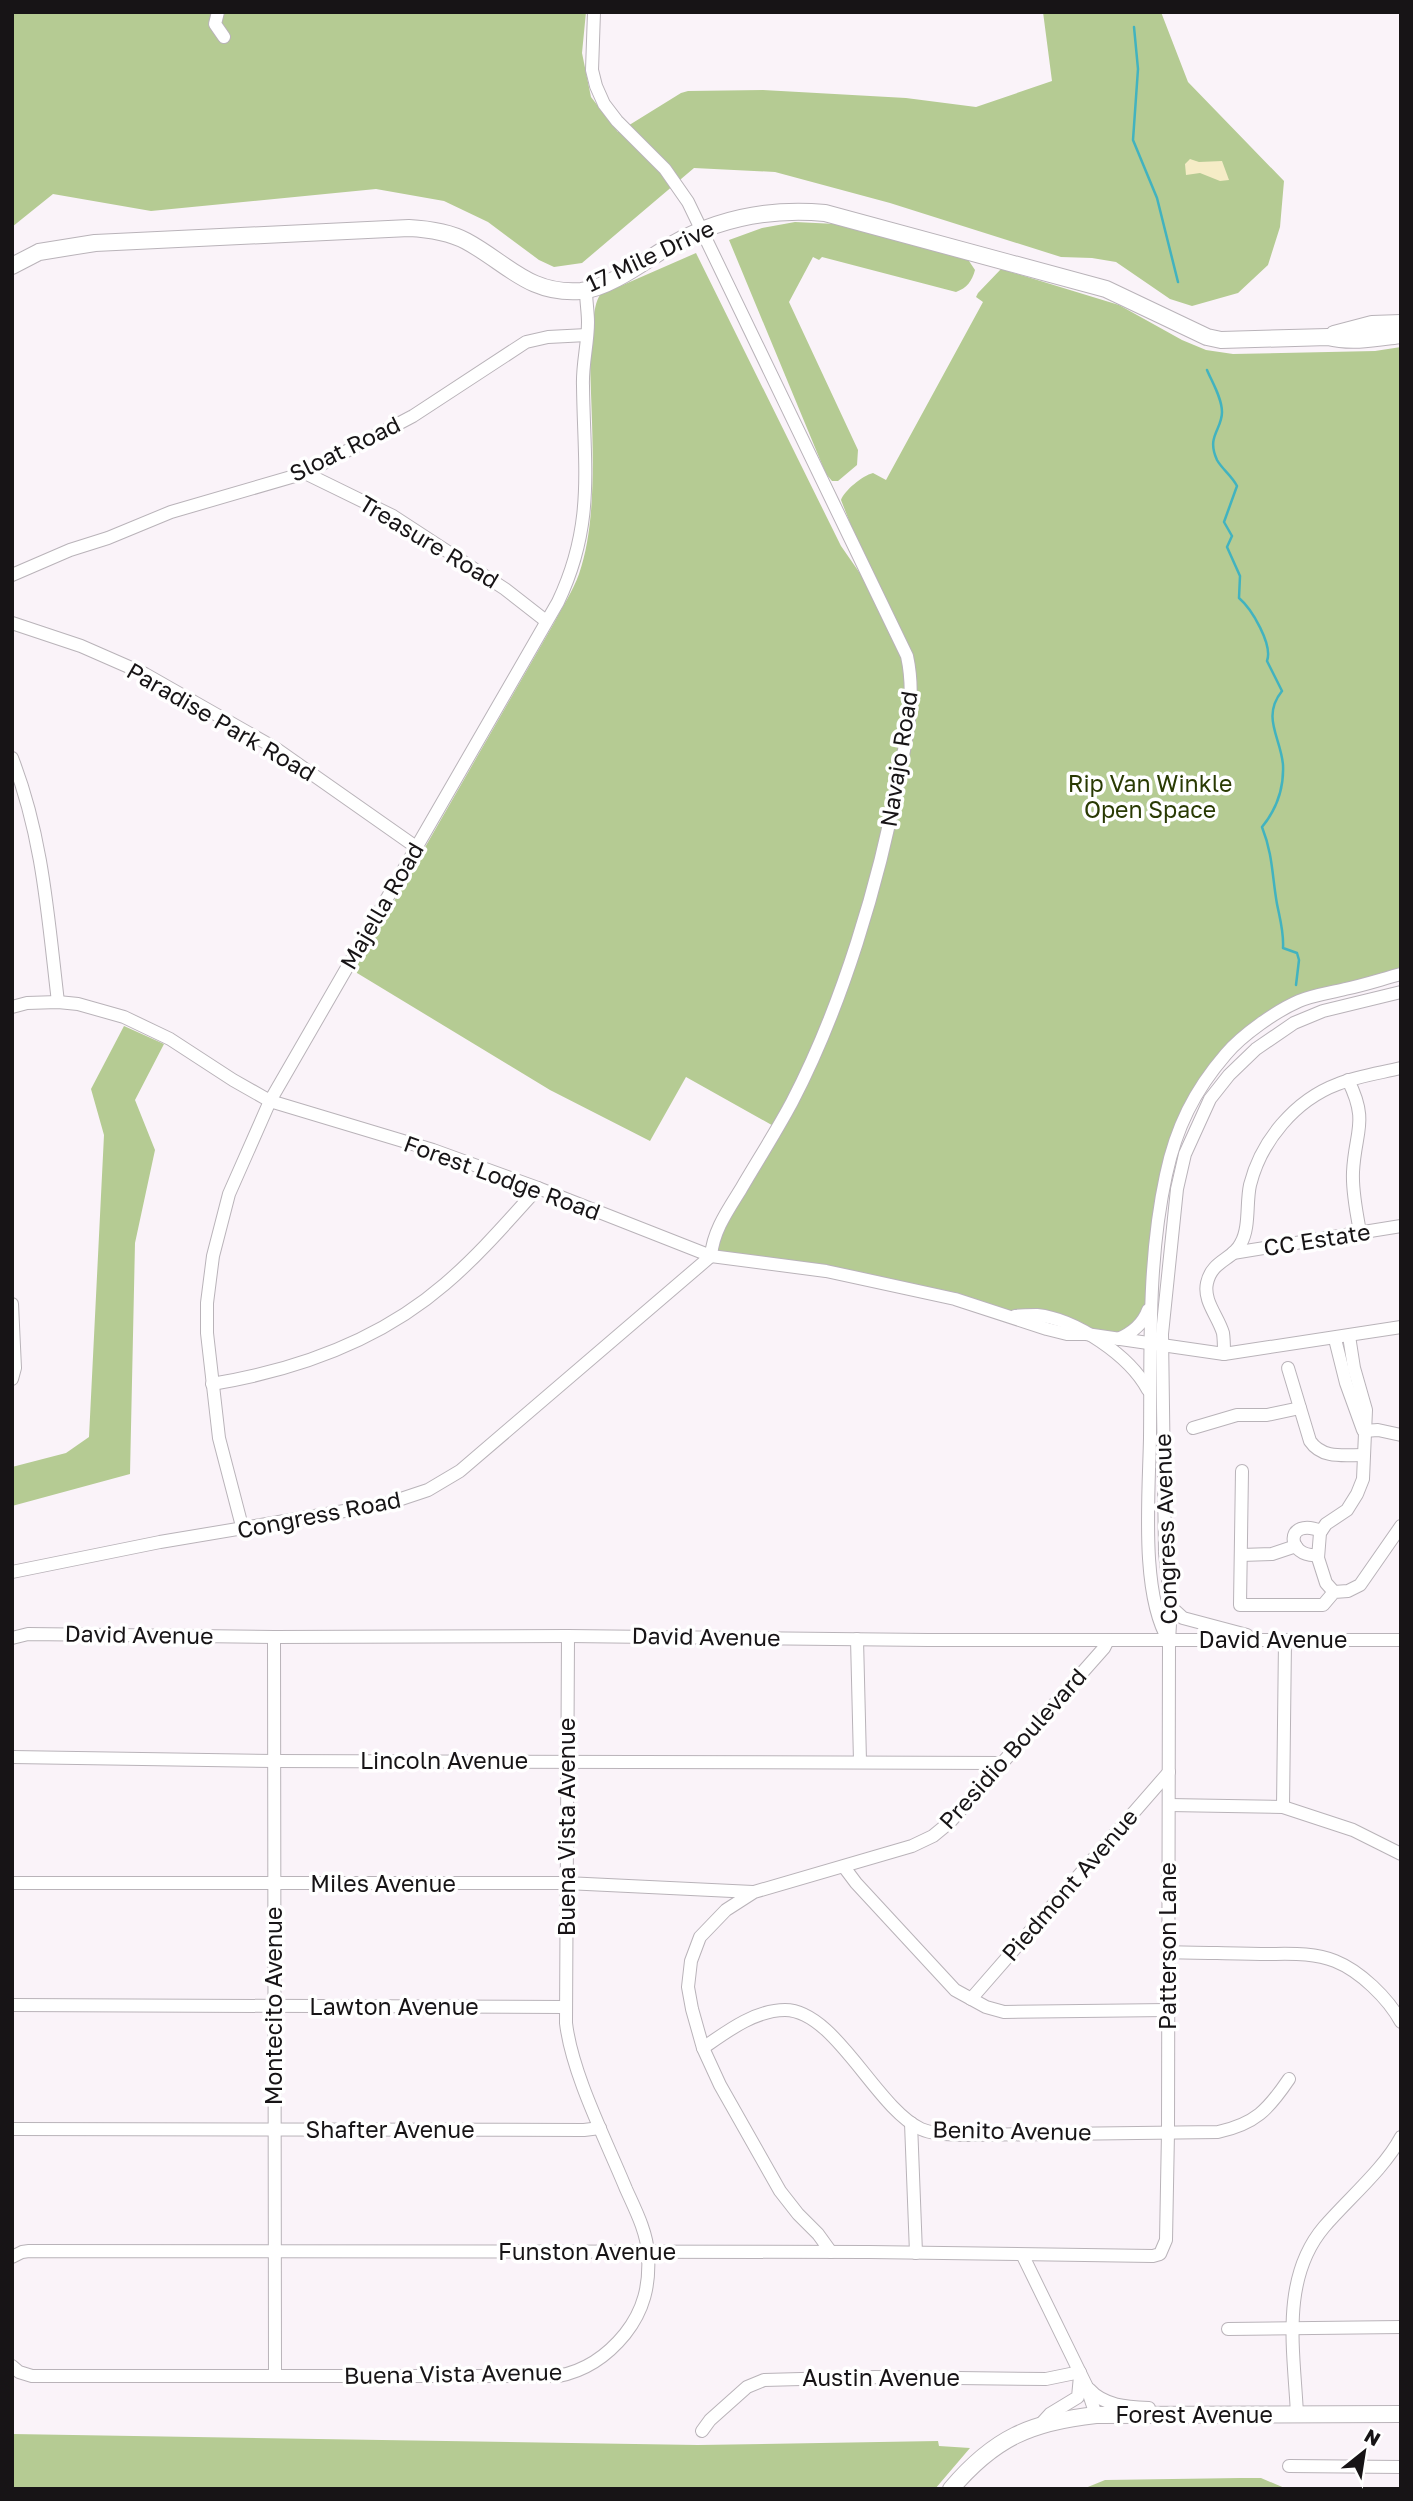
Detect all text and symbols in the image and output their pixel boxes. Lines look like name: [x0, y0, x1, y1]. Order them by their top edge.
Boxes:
street label: 17 Mile Drive: [581, 213, 718, 297]
street label: Sloat Road: [285, 409, 405, 487]
street label: Treasure Road: [355, 489, 504, 594]
street label: Paradise Park Road: [122, 656, 321, 787]
street label: Navajo Road: [873, 689, 923, 829]
park label: Rip Van Winkle Open Space: [1068, 769, 1232, 823]
street label: Majella Road: [333, 837, 429, 974]
street label: Forest Lodge Road: [400, 1129, 604, 1226]
street label: CC Estate: [1261, 1217, 1372, 1261]
street label: Congress Avenue: [1148, 1433, 1182, 1625]
street label: Congress Road: [235, 1484, 403, 1544]
street label: David Avenue: [64, 1619, 214, 1649]
street label: David Avenue: [631, 1621, 781, 1651]
street label: David Avenue: [1199, 1625, 1347, 1653]
street label: Presidio Boulevard: [933, 1662, 1092, 1834]
street label: Buena Vista Avenue: [552, 1718, 580, 1936]
street label: Lincoln Avenue: [360, 1746, 528, 1774]
street label: Piedmont Avenue: [995, 1802, 1143, 1966]
street label: Patterson Lane: [1153, 1862, 1181, 2030]
street label: Miles Avenue: [310, 1869, 456, 1897]
street label: Montecito Avenue: [259, 1907, 287, 2105]
street label: Lawton Avenue: [309, 1992, 479, 2020]
street label: Shafter Avenue: [306, 2115, 474, 2143]
street label: Benito Avenue: [932, 2115, 1092, 2145]
street label: Funston Avenue: [498, 2237, 676, 2265]
street label: Buena Vista Avenue: [344, 2357, 562, 2389]
street label: Austin Avenue: [802, 2363, 960, 2391]
street label: Forest Avenue: [1115, 2400, 1273, 2428]
north arrow: [1329, 2417, 1399, 2487]
text: N: [1361, 2423, 1385, 2450]

